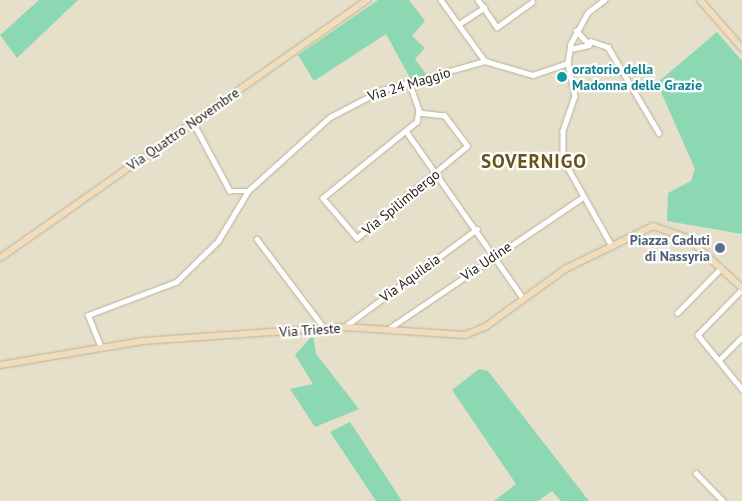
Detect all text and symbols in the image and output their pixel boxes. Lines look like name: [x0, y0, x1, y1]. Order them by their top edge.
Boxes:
place label: oratorio della Madonna delle Grazie: [572, 61, 702, 94]
street label: Via 24 Maggio: [366, 63, 452, 105]
marker: oratorio della Madonna delle Grazie: [556, 71, 568, 83]
street label: Via Quattro Novembre: [124, 84, 242, 174]
district label: SOVERNIGO: [480, 151, 588, 173]
street label: Via Spilimbergo: [359, 166, 443, 238]
place label: Piazza Caduti di Nassyria: [630, 232, 710, 264]
street label: Via Udine: [457, 238, 515, 284]
marker: Piazza Caduti di Nassyria: [714, 242, 726, 254]
street label: Via Aquileia: [376, 250, 444, 306]
street label: Via Trieste: [279, 319, 341, 341]

